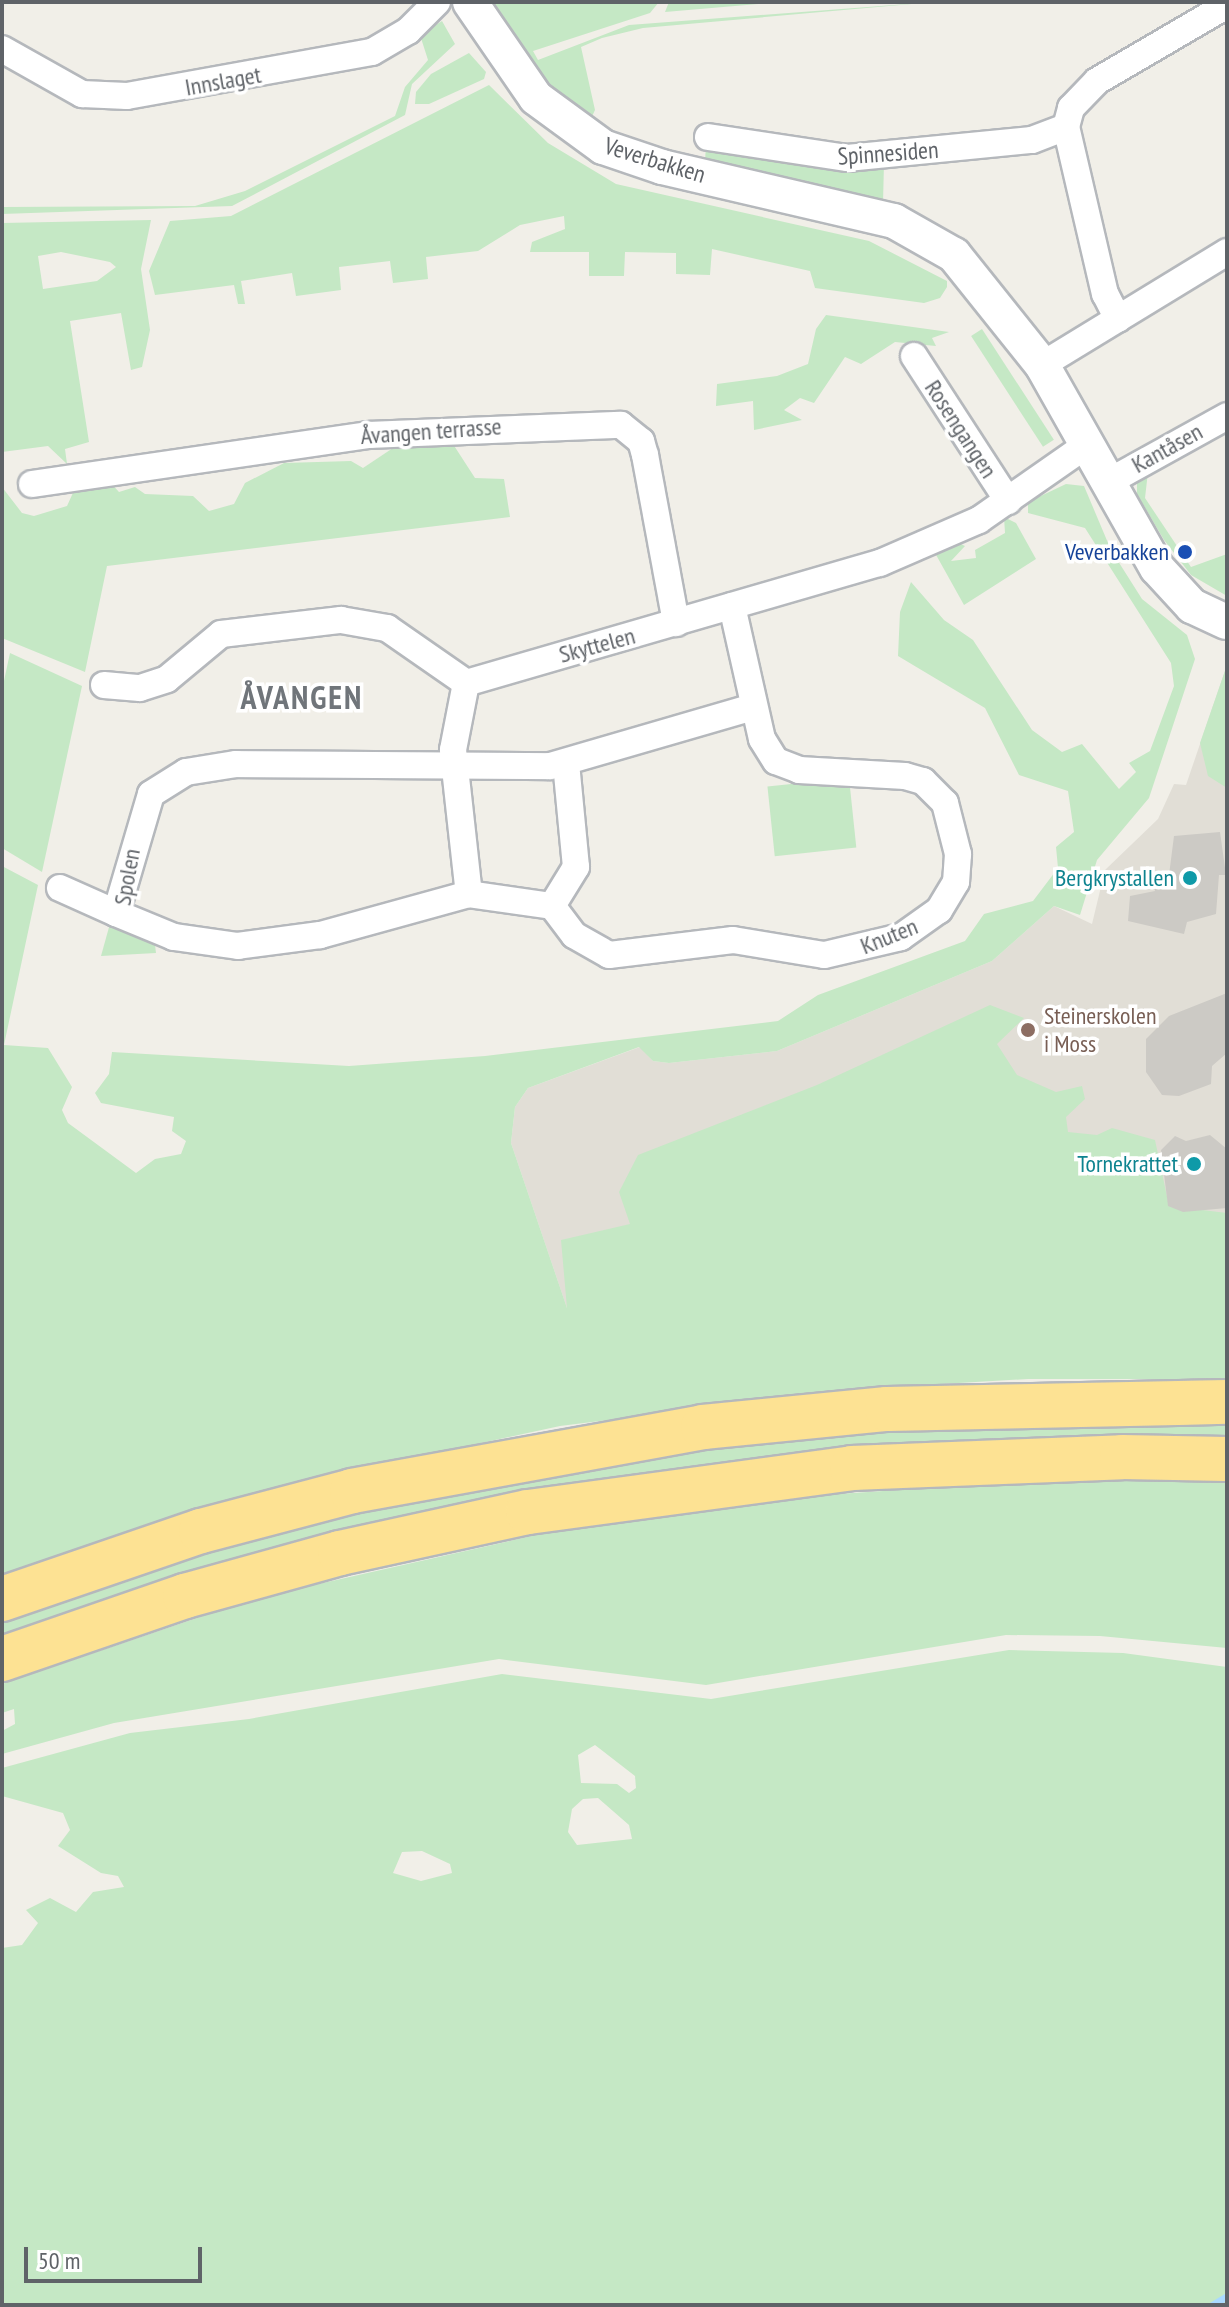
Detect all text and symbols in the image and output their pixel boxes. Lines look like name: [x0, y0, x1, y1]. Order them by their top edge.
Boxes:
street label: Innslaget: [183, 60, 263, 102]
street label: Veverbakken: [601, 131, 709, 189]
street label: Spinnesiden: [837, 135, 939, 171]
street label: Rosengangen: [919, 375, 1003, 483]
street label: Åvangen terrasse: [360, 412, 502, 450]
street label: Kantåsen: [1127, 417, 1207, 479]
place label: Veverbakken: [1065, 538, 1169, 566]
marker: Veverbakken: [1176, 543, 1194, 561]
street label: Skyttelen: [556, 621, 638, 669]
district label: ÅVANGEN: [241, 678, 363, 716]
street label: Spolen: [108, 846, 146, 908]
place label: Bergkrystallen: [1055, 864, 1174, 892]
marker: Bergkrystallen: [1181, 869, 1199, 887]
street label: Knuten: [856, 912, 922, 960]
place label: Steinerskolen i Moss: [1044, 1002, 1156, 1058]
marker: Steinerskolen i Moss: [1019, 1021, 1037, 1039]
place label: Tornekrattet: [1077, 1150, 1178, 1178]
marker: Tornekrattet: [1185, 1155, 1203, 1173]
scale bar: [28, 2231, 206, 2281]
text: 50 m: [38, 2245, 80, 2276]

